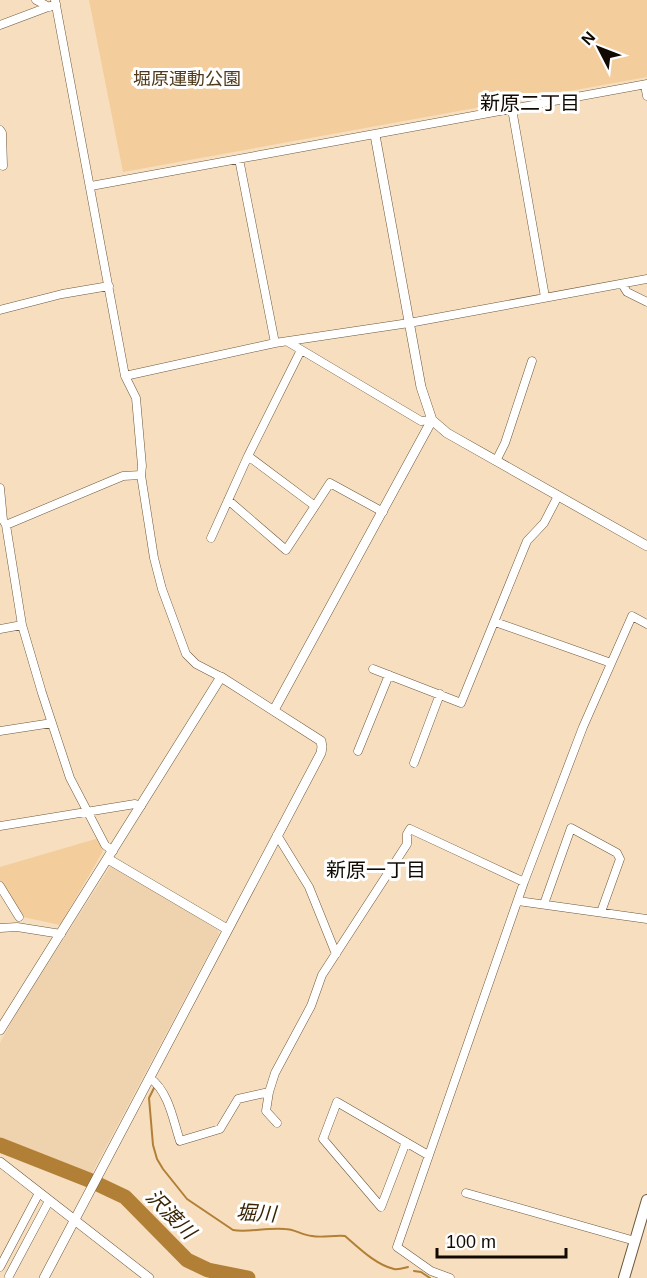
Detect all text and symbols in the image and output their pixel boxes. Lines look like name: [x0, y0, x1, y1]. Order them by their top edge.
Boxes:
north arrow: [569, 18, 629, 78]
text: N: [578, 28, 598, 48]
park label: 堀原運動公園: [133, 69, 241, 89]
district label: 新原二丁目: [480, 92, 580, 114]
district label: 新原一丁目: [326, 859, 426, 881]
water label: 沢渡川: [142, 1185, 201, 1244]
water label: 堀川: [235, 1201, 279, 1225]
scale bar: [437, 1221, 566, 1259]
text: 100 m: [446, 1232, 496, 1252]

